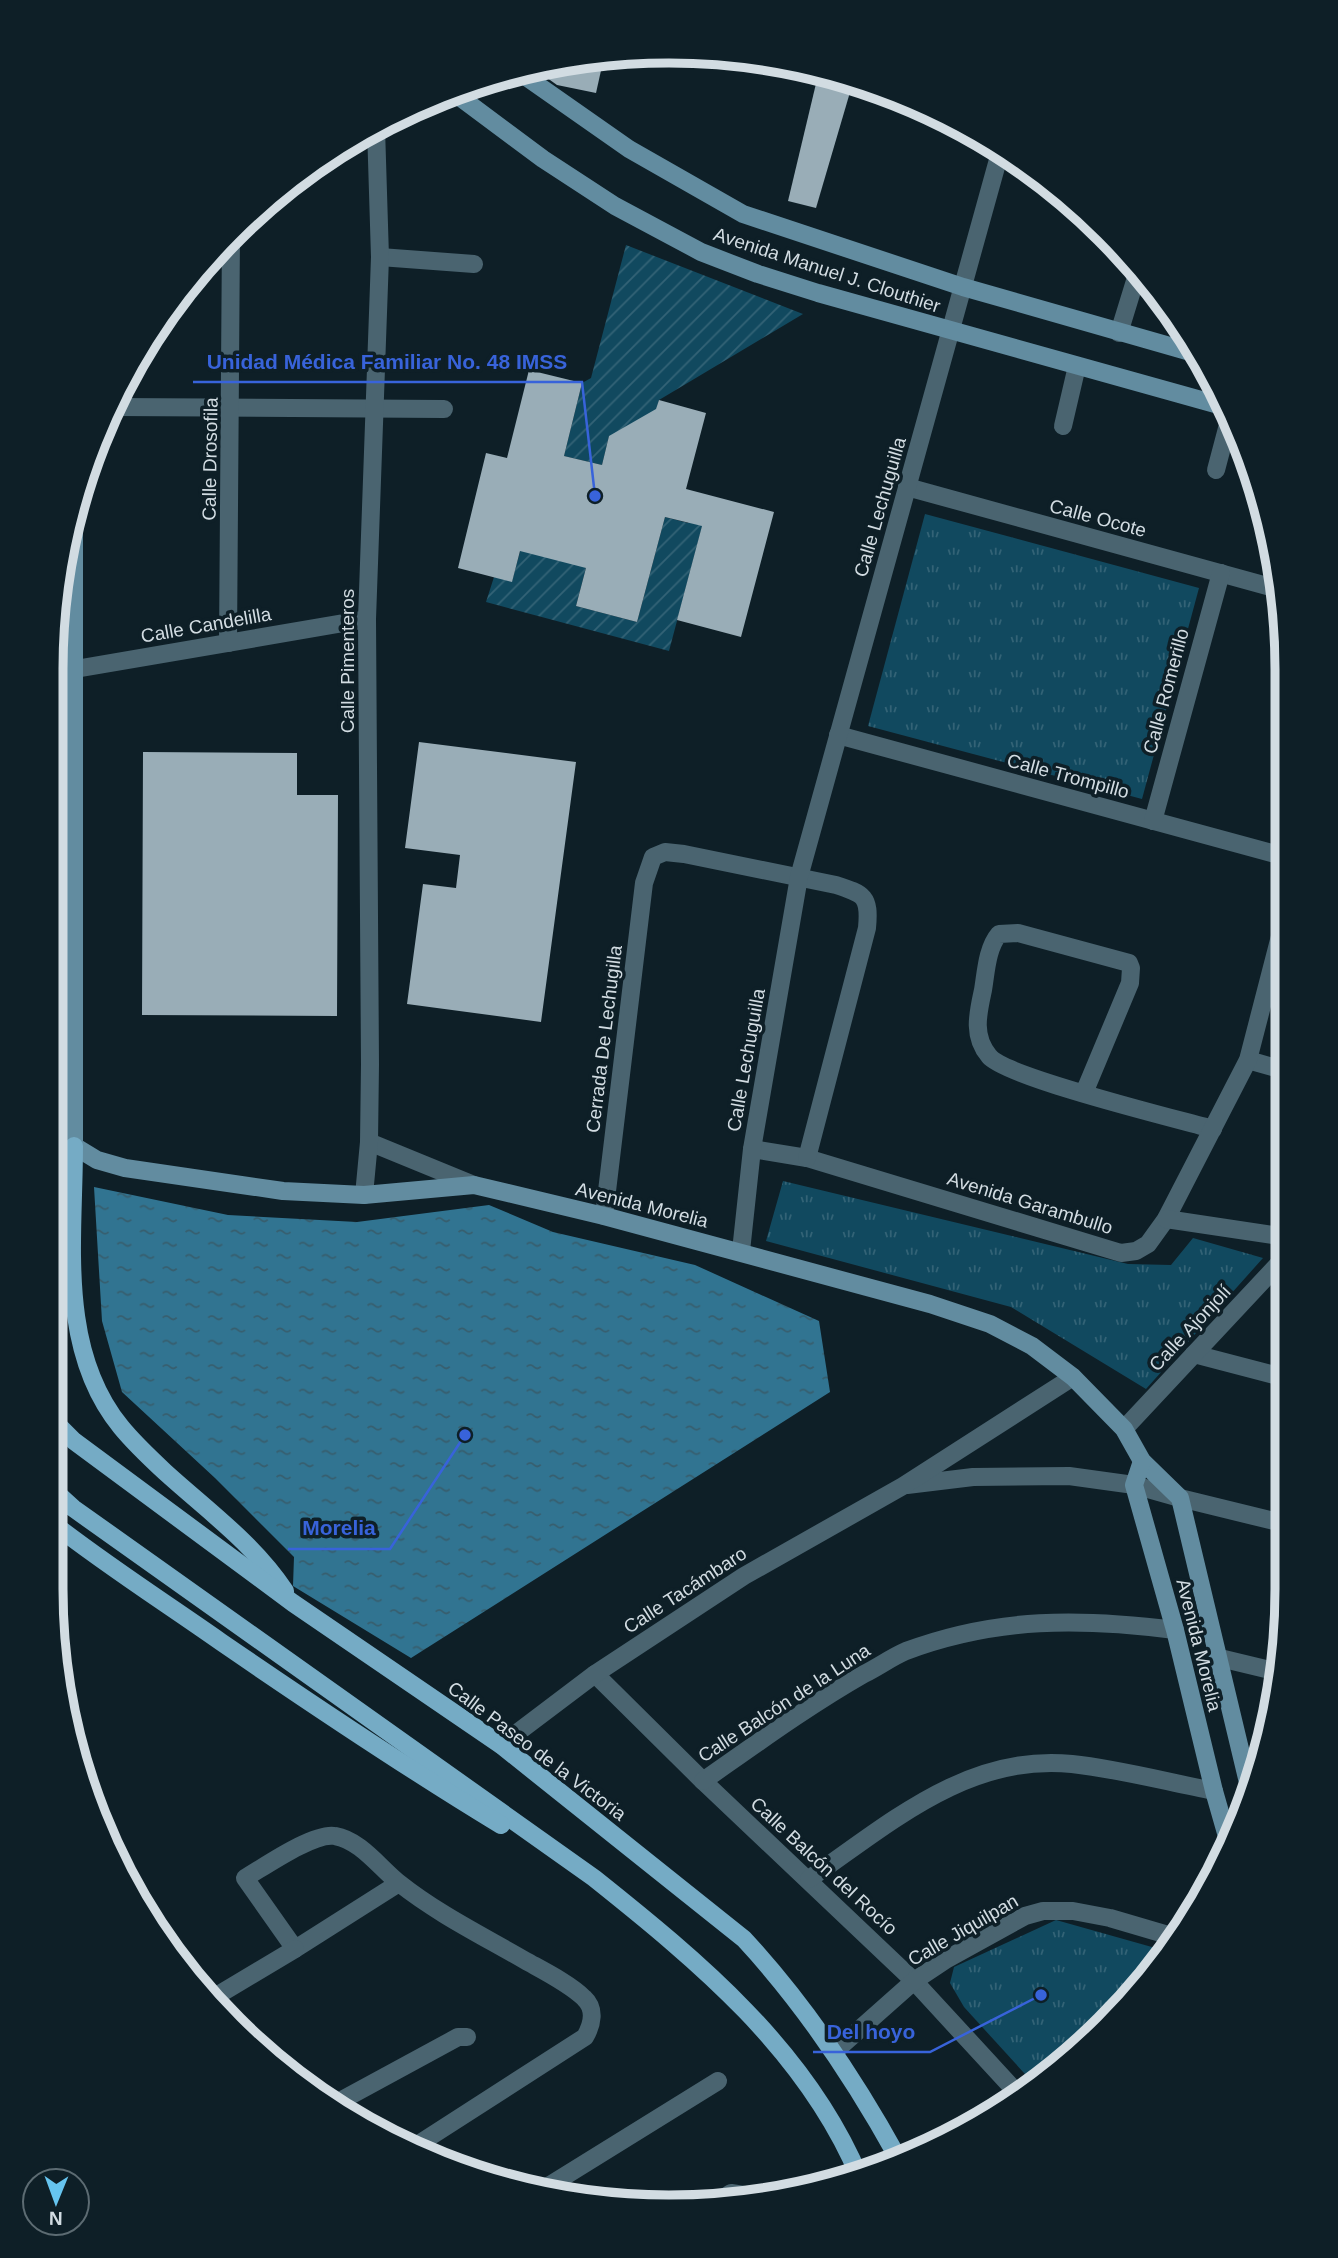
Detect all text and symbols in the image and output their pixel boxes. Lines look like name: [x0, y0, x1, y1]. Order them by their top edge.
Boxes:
street label: Avenida Manuel J. Clouthier: [711, 223, 944, 317]
callout: Unidad Médica Familiar No. 48 IMSS: [193, 340, 582, 382]
text: Unidad Médica Familiar No. 48 IMSS: [207, 350, 567, 373]
street label: Calle Drosofila: [198, 397, 222, 521]
street label: Calle Lechuguilla: [850, 434, 910, 579]
street label: Calle Ocote: [1047, 495, 1149, 541]
street label: Calle Pimenteros: [337, 589, 358, 733]
street label: Calle Candelilla: [139, 603, 273, 647]
street label: Calle Romerillo: [1139, 626, 1193, 756]
street label: Calle Trompillo: [1005, 750, 1131, 802]
street label: Cerrada De Lechugilla: [582, 943, 626, 1134]
street label: Calle Lechuguilla: [723, 987, 769, 1133]
street label: Avenida Garambullo: [945, 1168, 1115, 1238]
street label: Avenida Morelia: [574, 1178, 711, 1232]
street label: Calle Ajonjolí: [1145, 1280, 1236, 1375]
callout: Morelia: [288, 1507, 390, 1549]
text: Morelia: [302, 1516, 376, 1539]
street label: Calle Tacámbaro: [620, 1542, 750, 1638]
street label: Avenida Morelia: [1172, 1577, 1226, 1714]
street label: Calle Balcón de la Luna: [694, 1639, 874, 1766]
street label: Calle Paseo de la Victoria: [444, 1677, 630, 1825]
street label: Calle Balcón del Rocío: [747, 1793, 901, 1939]
street label: Calle Jiquilpan: [904, 1890, 1022, 1970]
callout: Del hoyo: [813, 2010, 930, 2052]
text: Del hoyo: [827, 2020, 915, 2043]
north arrow: [21, 2167, 91, 2237]
text: N: [49, 2208, 63, 2229]

